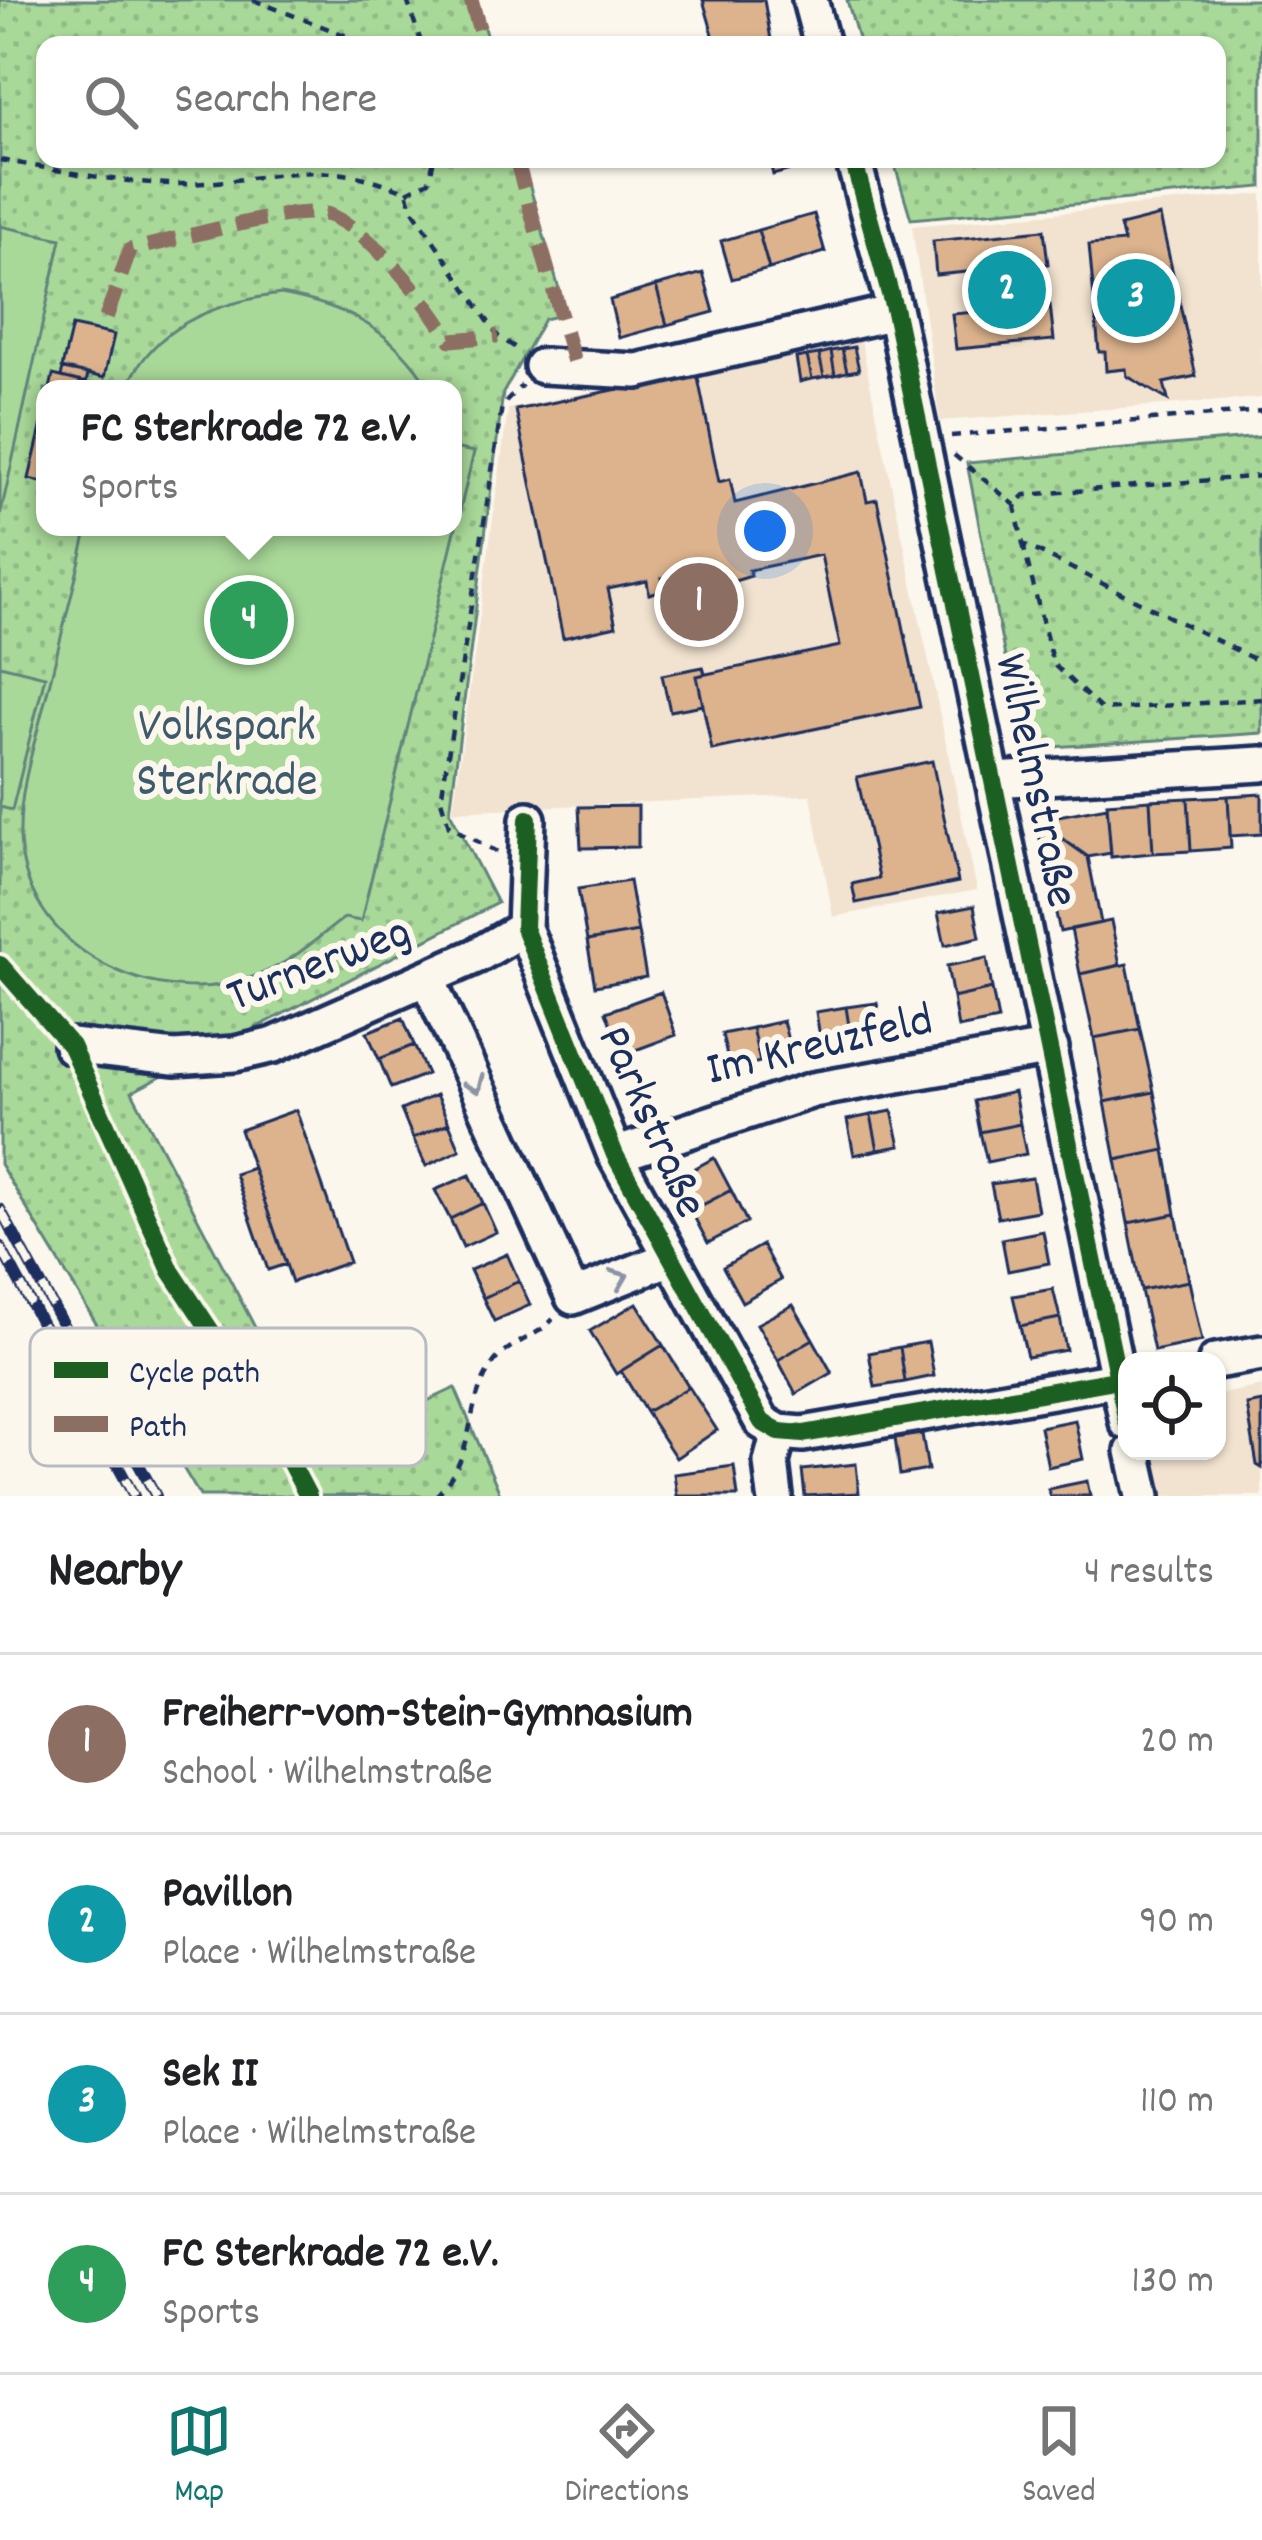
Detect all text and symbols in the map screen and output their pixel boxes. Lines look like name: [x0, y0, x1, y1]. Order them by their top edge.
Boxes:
search box: [36, 36, 1226, 168]
icon: search: [78, 69, 144, 135]
text: Search here: [174, 70, 377, 134]
pin: 2: [968, 245, 1046, 335]
pin: 3: [1097, 253, 1175, 343]
popup: [36, 380, 462, 536]
text: FC Sterkrade 72 e.V.: [81, 399, 417, 463]
text: Sports: [81, 463, 179, 518]
your location: [735, 501, 795, 561]
pin: 1: [660, 557, 738, 647]
pin: 4: [210, 575, 288, 665]
street label: Wilhelmstraße: [972, 648, 1094, 914]
park label: Volkspark Sterkrade: [136, 695, 318, 819]
street label: Turnerweg: [218, 900, 422, 1034]
street label: Im Kreuzfeld: [700, 988, 940, 1108]
street label: Parkstraße: [576, 1016, 722, 1230]
one-way arrow: [460, 1073, 484, 1094]
one-way arrow: [609, 1268, 630, 1292]
legend: [30, 1328, 426, 1466]
text: Cycle path: [129, 1352, 260, 1399]
map controls: [1118, 1352, 1226, 1460]
button: locate: [1118, 1352, 1226, 1460]
text: Path: [129, 1406, 187, 1453]
text: Nearby: [48, 1538, 181, 1610]
text: 4 results: [1084, 1547, 1214, 1602]
text: Freiherr-vom-Stein-Gymnasium: [162, 1684, 693, 1748]
text: 1: [83, 1716, 91, 1771]
text: 20 m: [1140, 1716, 1214, 1771]
text: School · Wilhelmstraße: [162, 1748, 493, 1803]
text: Pavillon: [162, 1864, 293, 1928]
text: 2: [78, 1896, 96, 1951]
text: 90 m: [1139, 1896, 1214, 1951]
text: Place · Wilhelmstraße: [162, 1928, 476, 1983]
text: Sek II: [162, 2044, 258, 2108]
text: 3: [78, 2076, 96, 2131]
text: 110 m: [1140, 2076, 1214, 2131]
text: Place · Wilhelmstraße: [162, 2108, 476, 2163]
text: FC Sterkrade 72 e.V.: [162, 2224, 499, 2288]
text: 4: [79, 2256, 95, 2311]
text: 130 m: [1131, 2256, 1214, 2311]
text: Sports: [162, 2288, 260, 2343]
tab: Map: [166, 2398, 232, 2517]
tab: Directions: [565, 2398, 690, 2517]
tab: Saved: [1022, 2398, 1096, 2517]

